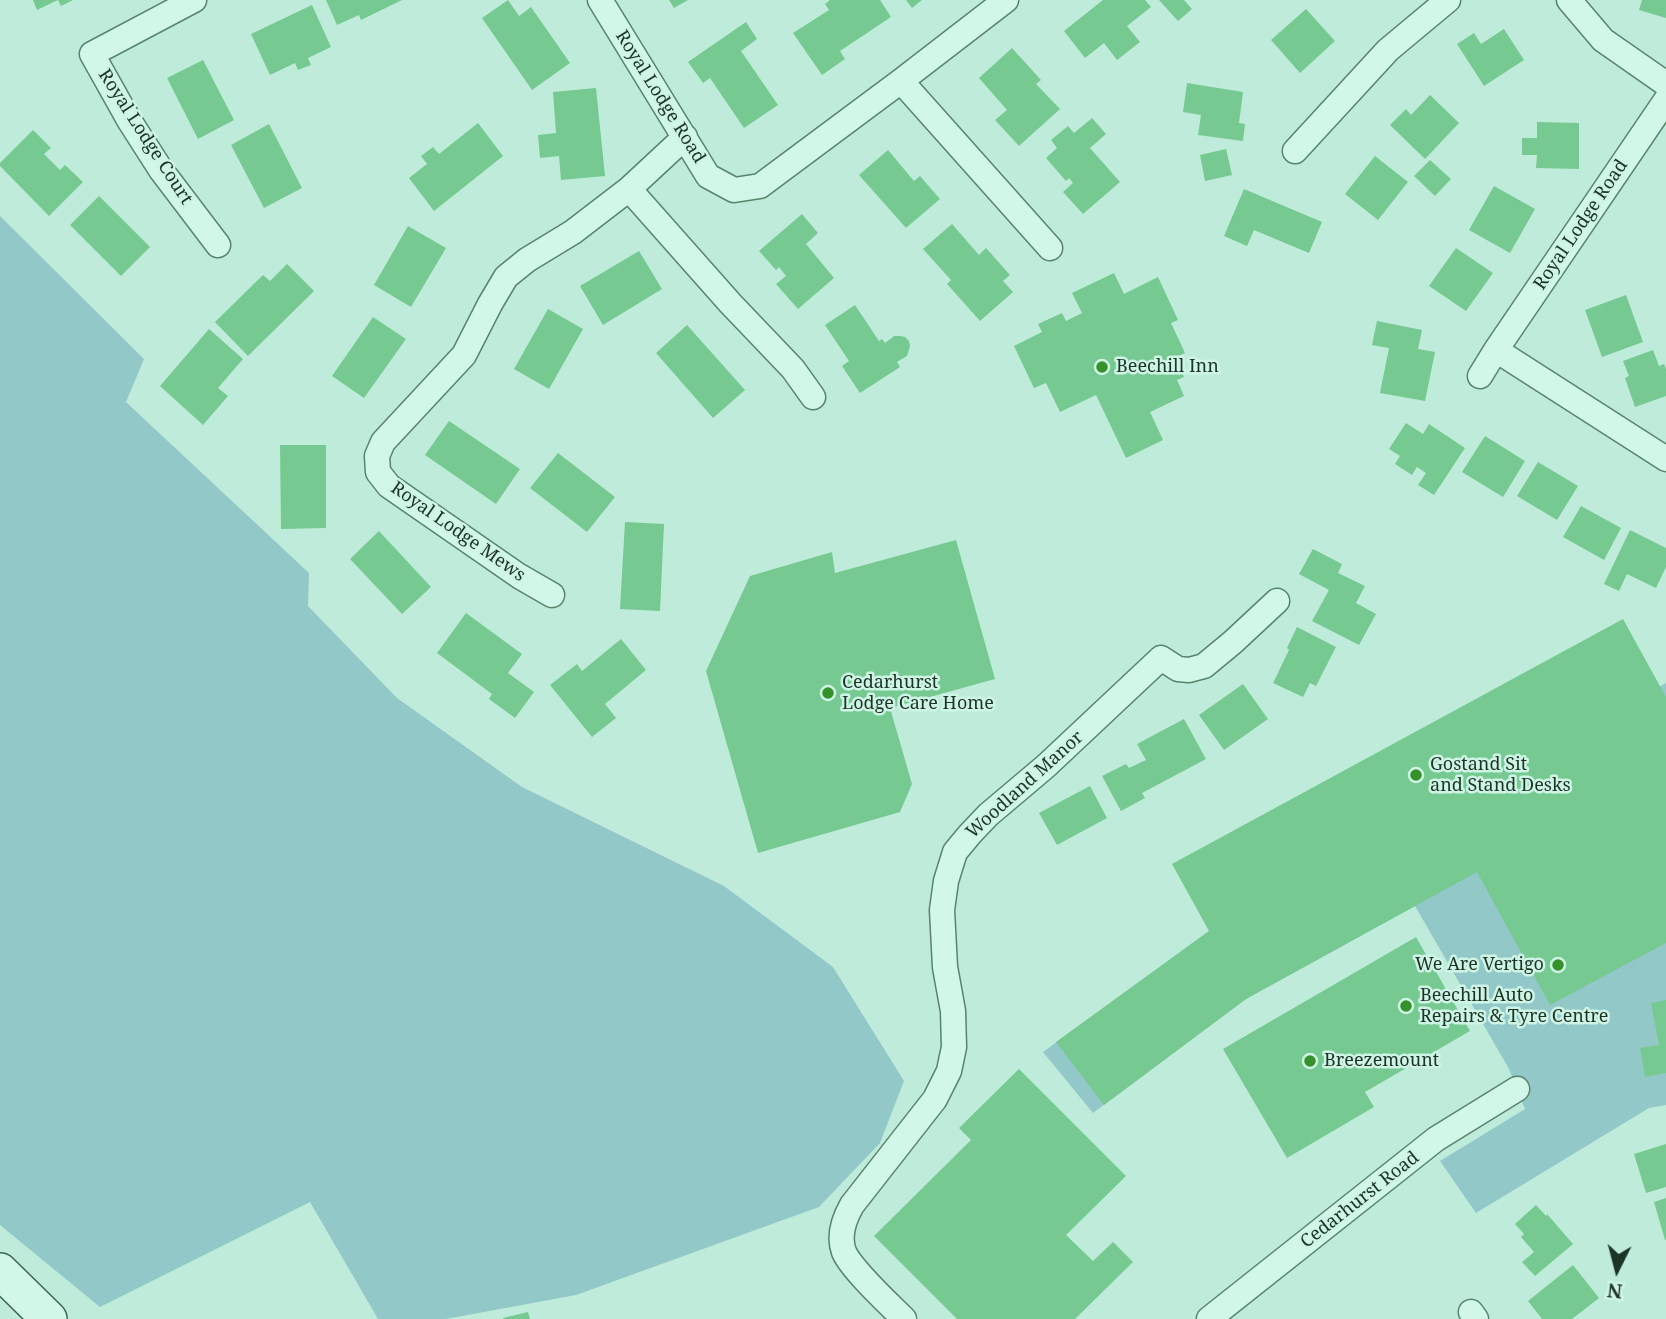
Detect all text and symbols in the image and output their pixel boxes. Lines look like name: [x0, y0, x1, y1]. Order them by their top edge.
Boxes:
street label: Royal Lodge Road: [610, 27, 710, 167]
street label: Royal Lodge Court: [93, 65, 197, 209]
street label: Royal Lodge Road: [1529, 156, 1633, 294]
place label: Beechill Inn: [1116, 356, 1219, 378]
marker: Beechill Inn: [1094, 359, 1110, 375]
street label: Royal Lodge Mews: [387, 477, 529, 587]
place label: Cedarhurst Lodge Care Home: [842, 672, 994, 714]
marker: Cedarhurst Lodge Care Home: [820, 685, 836, 701]
street label: Woodland Manor: [962, 727, 1088, 843]
place label: Gostand Sit and Stand Desks: [1430, 754, 1571, 796]
marker: Gostand Sit and Stand Desks: [1408, 767, 1424, 783]
place label: We Are Vertigo: [1415, 954, 1544, 976]
marker: We Are Vertigo: [1550, 957, 1566, 973]
place label: Beechill Auto Repairs & Tyre Centre: [1420, 985, 1608, 1028]
marker: Beechill Auto Repairs & Tyre Centre: [1398, 998, 1414, 1014]
place label: Breezemount: [1324, 1050, 1439, 1072]
marker: Breezemount: [1302, 1053, 1318, 1069]
street label: Cedarhurst Road: [1297, 1147, 1423, 1253]
north arrow: [1582, 1235, 1652, 1305]
text: N: [1606, 1277, 1624, 1305]

